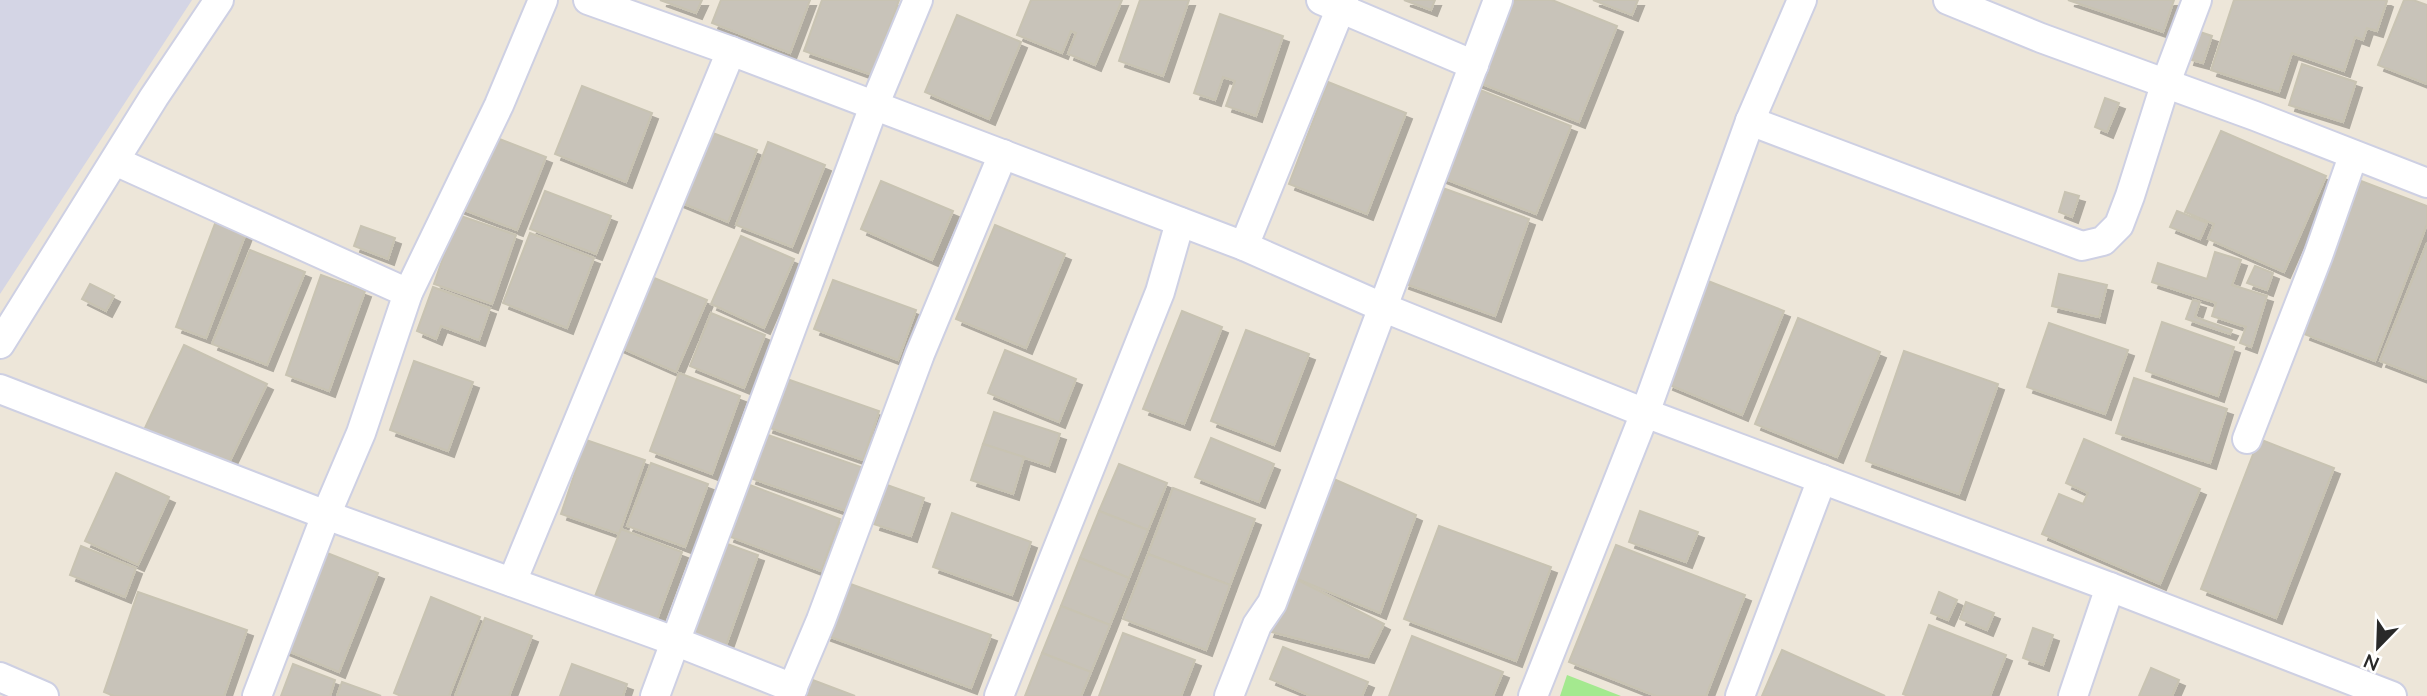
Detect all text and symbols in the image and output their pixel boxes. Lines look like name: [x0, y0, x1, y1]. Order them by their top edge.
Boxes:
north arrow: [2343, 612, 2413, 682]
text: N: [2360, 650, 2382, 677]

